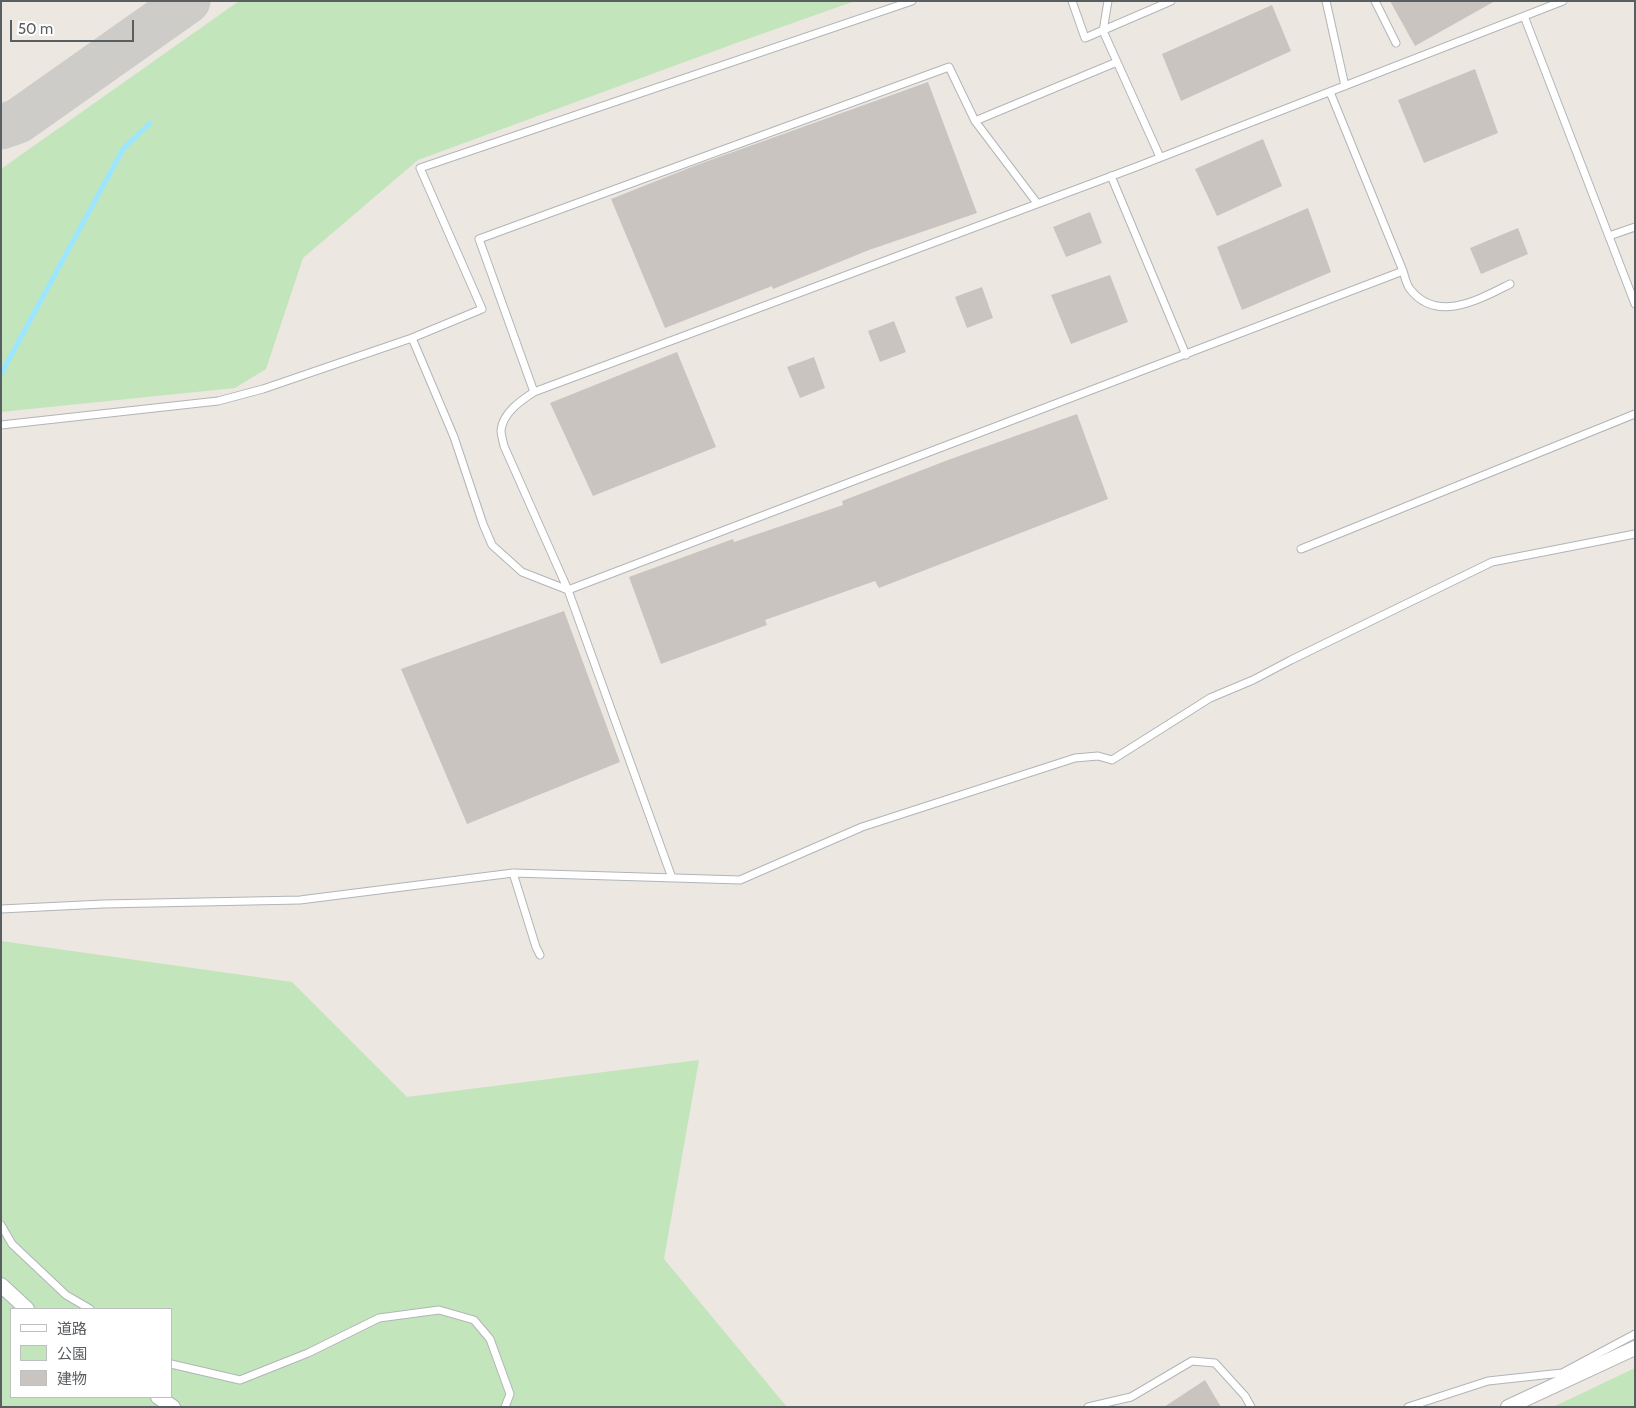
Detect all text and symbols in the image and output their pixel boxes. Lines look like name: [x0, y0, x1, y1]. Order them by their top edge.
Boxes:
scale bar: [12, 10, 136, 42]
text: 50 m: [18, 20, 53, 38]
legend: [10, 1308, 172, 1398]
text: 道路: [57, 1320, 87, 1338]
text: 公園: [57, 1345, 87, 1363]
text: 建物: [57, 1370, 87, 1388]

